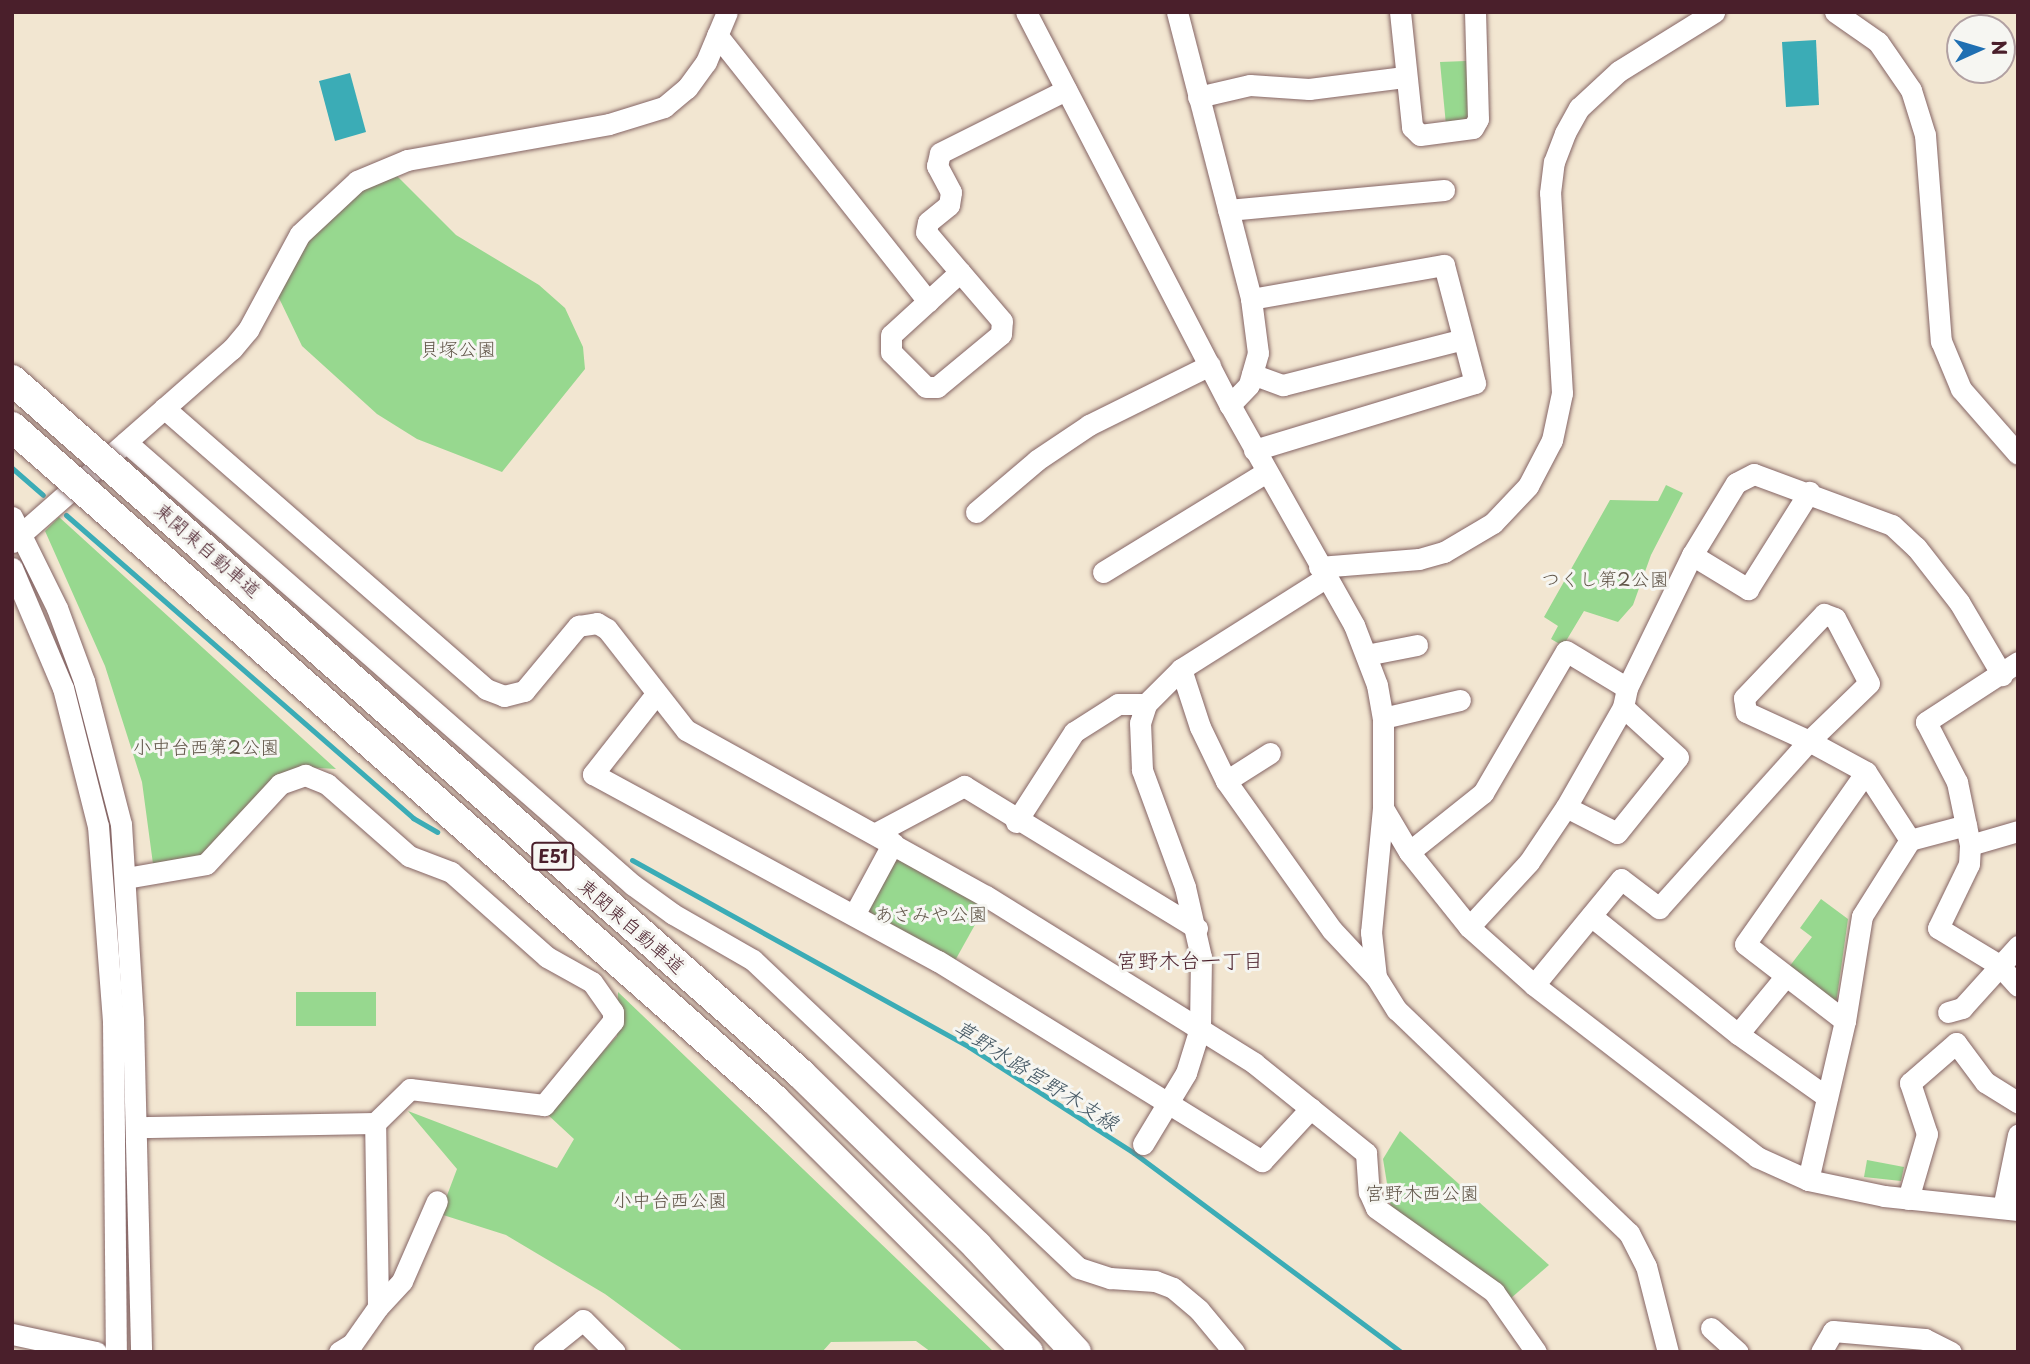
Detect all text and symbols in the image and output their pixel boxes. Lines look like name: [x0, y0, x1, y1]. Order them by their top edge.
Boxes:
north arrow: [1946, 14, 2016, 84]
text: N: [1985, 39, 2014, 56]
park label: 貝塚公園: [420, 338, 496, 360]
street label: 東関東自動車道: [150, 498, 266, 602]
park label: つくし第2公園: [1541, 568, 1669, 590]
park label: 小中台西第2公園: [133, 736, 279, 758]
road number: E51: [530, 842, 576, 870]
street label: 東関東自動車道: [574, 874, 690, 978]
park label: あさみや公園: [874, 903, 988, 925]
district label: 宮野木台一丁目: [1117, 946, 1263, 972]
water label: 草野水路宮野木支線: [950, 1013, 1124, 1135]
park label: 宮野木西公園: [1365, 1182, 1479, 1204]
park label: 小中台西公園: [613, 1189, 727, 1211]

